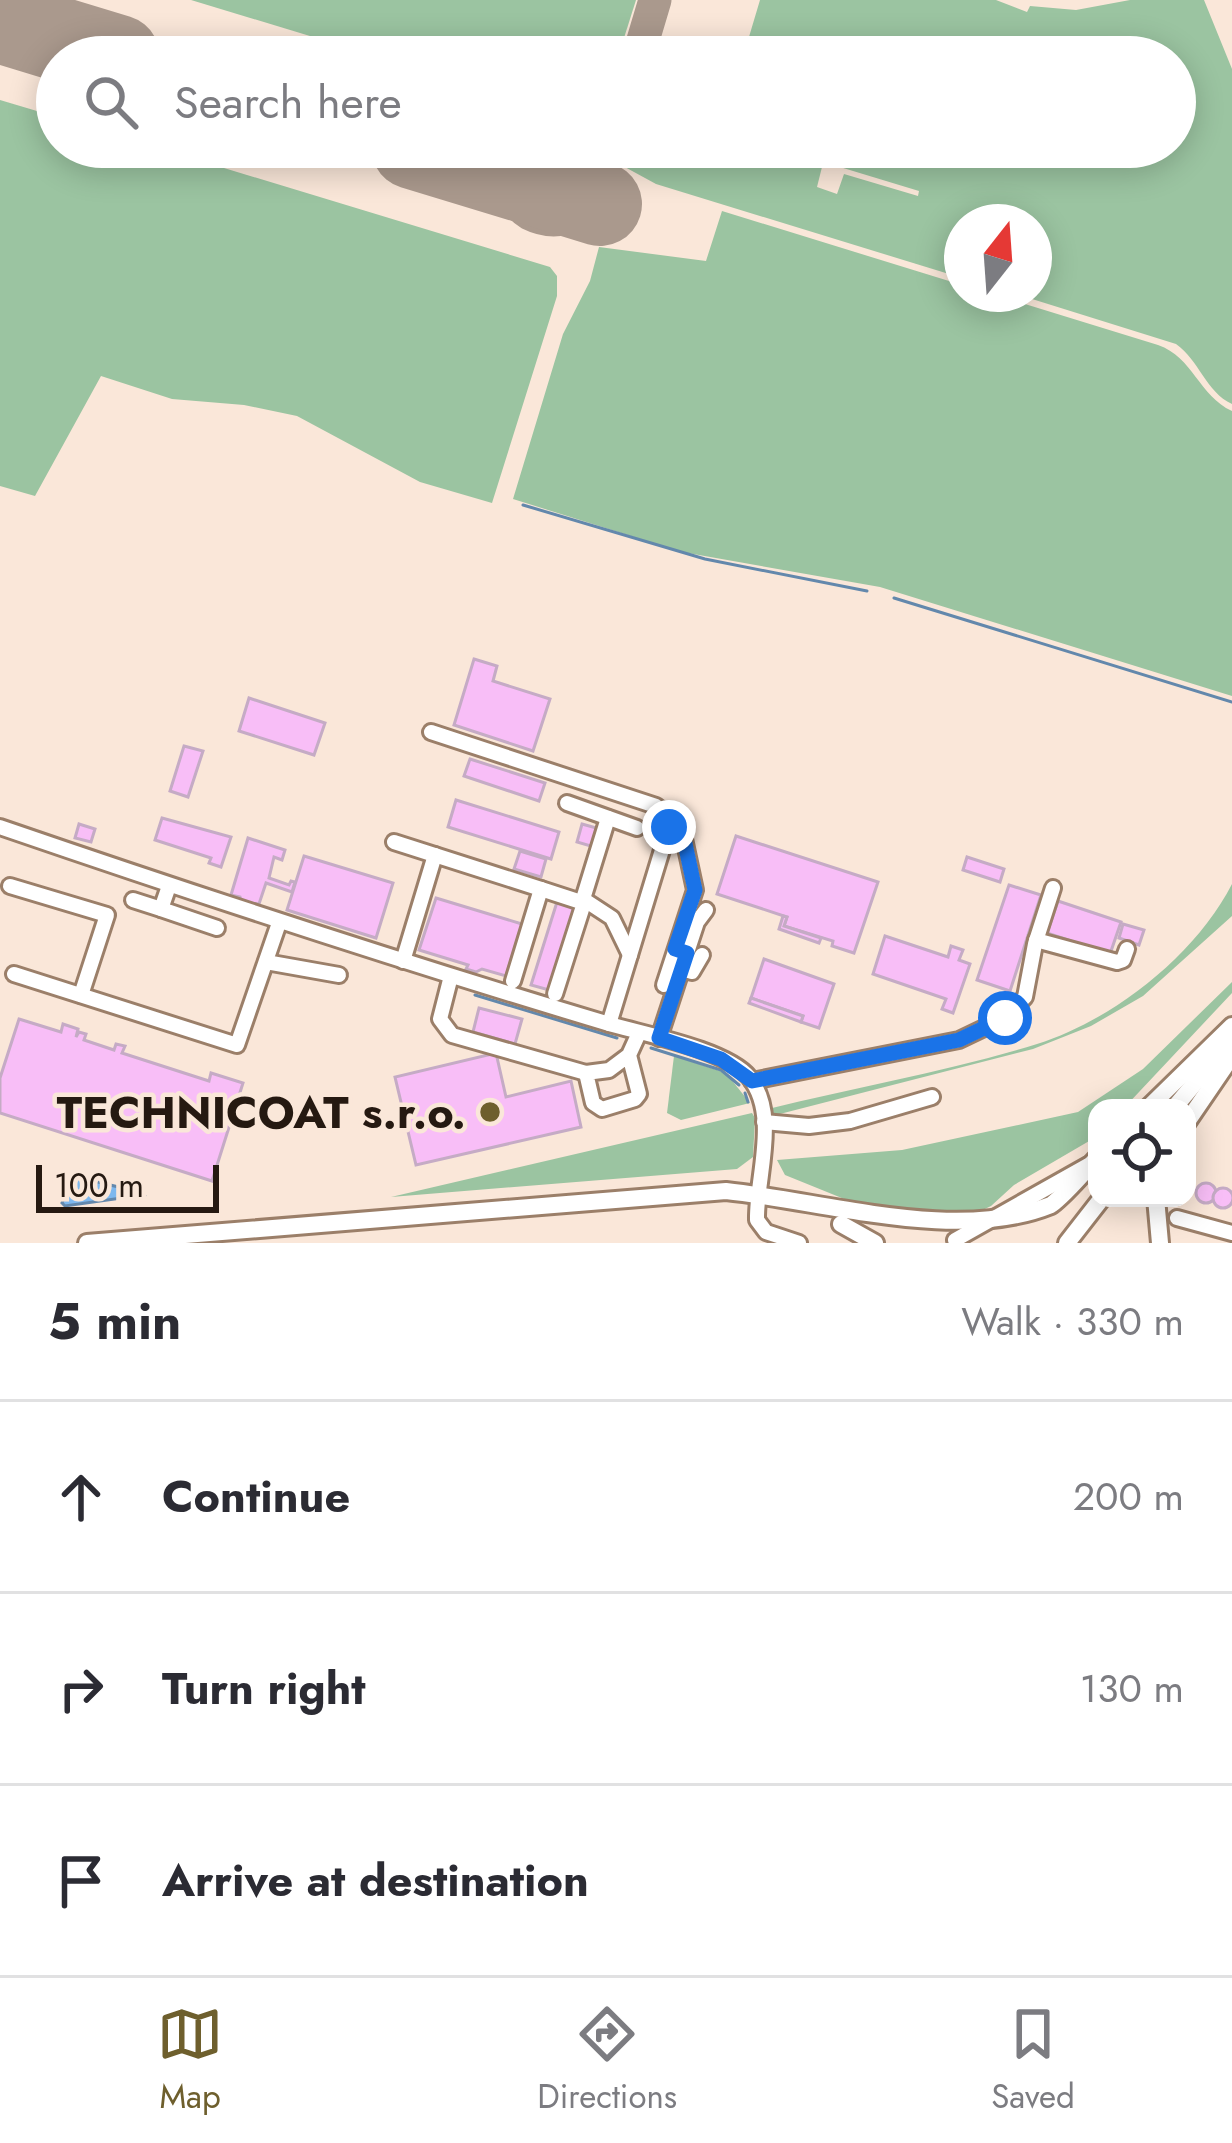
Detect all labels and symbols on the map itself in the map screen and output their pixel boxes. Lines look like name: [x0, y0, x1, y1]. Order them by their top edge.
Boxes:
north arrow: [944, 204, 1052, 312]
route end: [642, 800, 696, 854]
route start: [978, 991, 1032, 1045]
place label: TECHNICOAT s.r.o.: [57, 1080, 466, 1145]
marker: TECHNICOAT s.r.o.: [477, 1099, 503, 1125]
scale bar: [36, 1159, 219, 1212]

